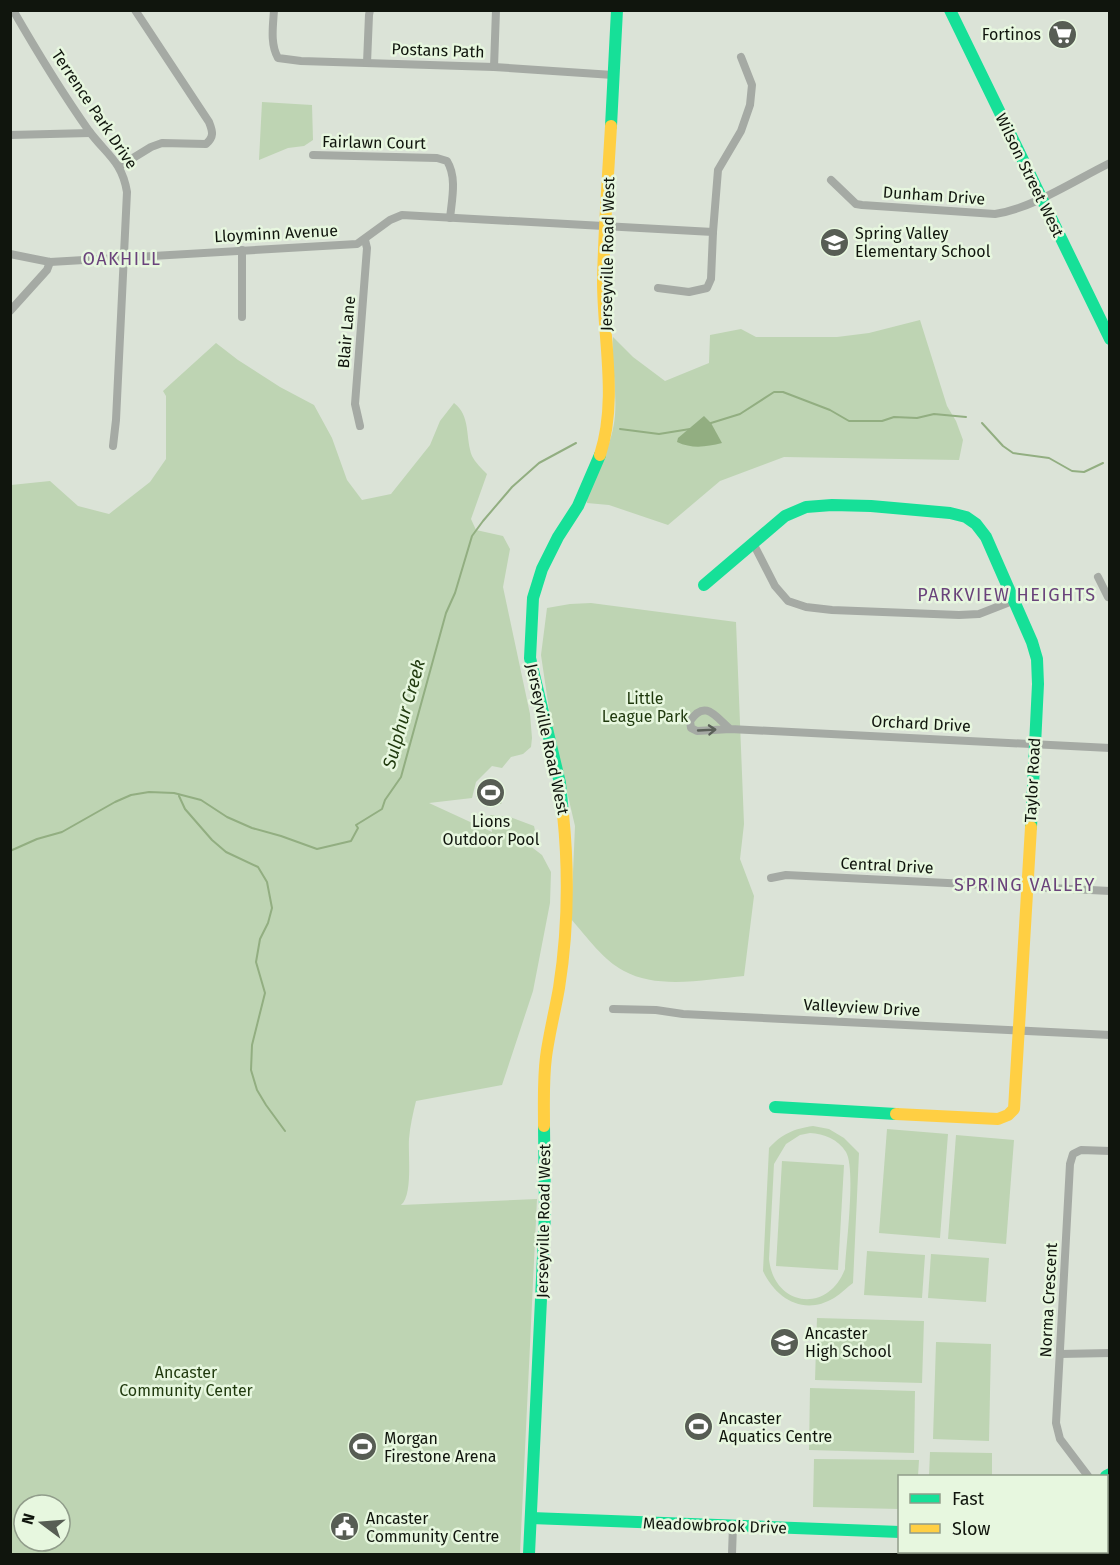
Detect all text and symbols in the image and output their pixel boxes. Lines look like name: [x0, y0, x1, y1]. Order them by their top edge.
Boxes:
supermarket icon: Fortinos: [1046, 18, 1078, 50]
place label: Fortinos: [982, 25, 1041, 44]
street label: Postans Path: [391, 39, 485, 62]
street label: Terrence Park Drive: [48, 46, 141, 172]
street label: Wilson Street West: [991, 110, 1068, 240]
street label: Fairlawn Court: [322, 132, 426, 153]
street label: Jerseyville Road West: [597, 176, 618, 331]
street label: Dunham Drive: [882, 182, 986, 209]
street label: Lloyminn Avenue: [214, 221, 338, 246]
place label: Spring Valley Elementary School: [855, 224, 991, 261]
school or university icon: Spring Valley Elementary School: [818, 226, 850, 258]
district label: OAKHILL: [82, 248, 162, 270]
street label: Blair Lane: [334, 295, 359, 369]
district label: PARKVIEW HEIGHTS: [917, 584, 1097, 606]
water label: Sulphur Creek: [378, 657, 430, 772]
street label: Jerseyville Road West: [522, 662, 573, 817]
park label: Little League Park: [602, 689, 689, 726]
street label: Orchard Drive: [871, 711, 971, 736]
one-way arrow: [697, 725, 717, 736]
street label: Taylor Road: [1021, 737, 1044, 823]
sports icon: Lions Outdoor Pool: [475, 777, 507, 809]
place label: Lions Outdoor Pool: [443, 812, 540, 849]
street label: Central Drive: [840, 854, 934, 877]
district label: SPRING VALLEY: [954, 874, 1096, 896]
street label: Valleyview Drive: [803, 995, 921, 1020]
street label: Jerseyville Road West: [533, 1143, 554, 1298]
street label: Norma Crescent: [1036, 1242, 1061, 1358]
place label: Ancaster High School: [805, 1324, 892, 1361]
school or university icon: Ancaster High School: [768, 1326, 800, 1358]
park label: Ancaster Community Center: [119, 1363, 254, 1400]
place label: Ancaster Aquatics Centre: [719, 1409, 832, 1446]
sports icon: Ancaster Aquatics Centre: [682, 1411, 714, 1443]
place label: Morgan Firestone Arena: [384, 1429, 497, 1466]
sports icon: Morgan Firestone Arena: [347, 1431, 379, 1463]
legend: [898, 1475, 1108, 1553]
text: Fast: [952, 1488, 985, 1510]
north arrow: [12, 1493, 72, 1553]
place label: Ancaster Community Centre: [366, 1509, 499, 1546]
text: N: [17, 1511, 39, 1527]
public building icon: Ancaster Community Centre: [329, 1511, 361, 1543]
street label: Meadowbrook Drive: [643, 1513, 787, 1538]
text: Slow: [952, 1518, 991, 1540]

